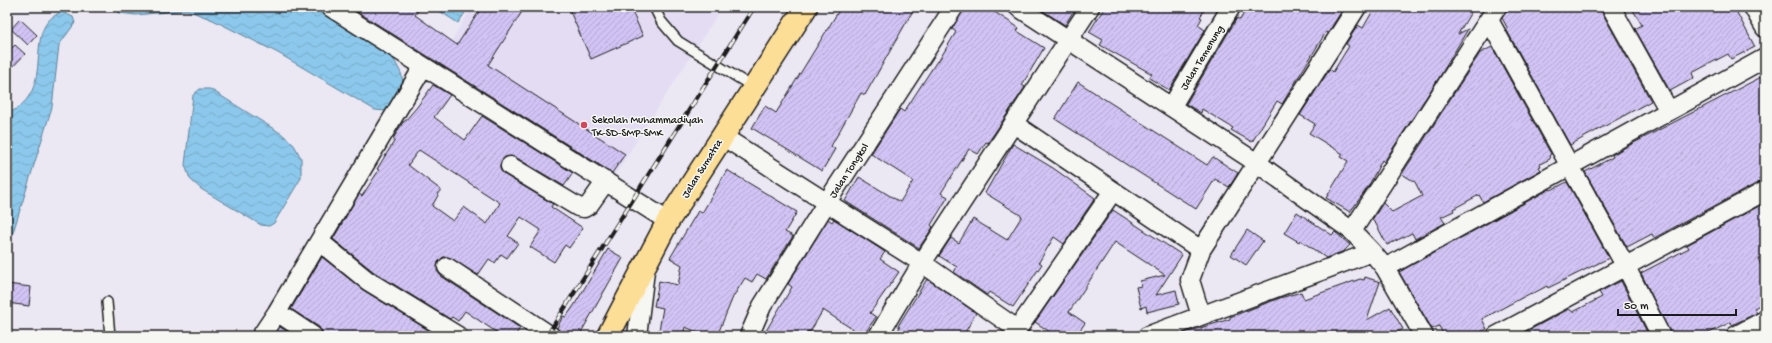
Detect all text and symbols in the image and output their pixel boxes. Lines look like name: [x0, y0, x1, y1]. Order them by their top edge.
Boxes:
street label: Jalan Temenung: [1179, 23, 1227, 93]
place label: Sekolah Muhammadiyah TK-SD-SMP-SMK: [591, 115, 703, 140]
marker: Sekolah Muhammadiyah TK-SD-SMP-SMK: [579, 120, 589, 130]
street label: Jalan Sumatra: [680, 137, 726, 201]
street label: Jalan Tongkol: [828, 141, 872, 201]
scale bar: [1618, 291, 1736, 317]
text: 50 m: [1624, 300, 1649, 314]

